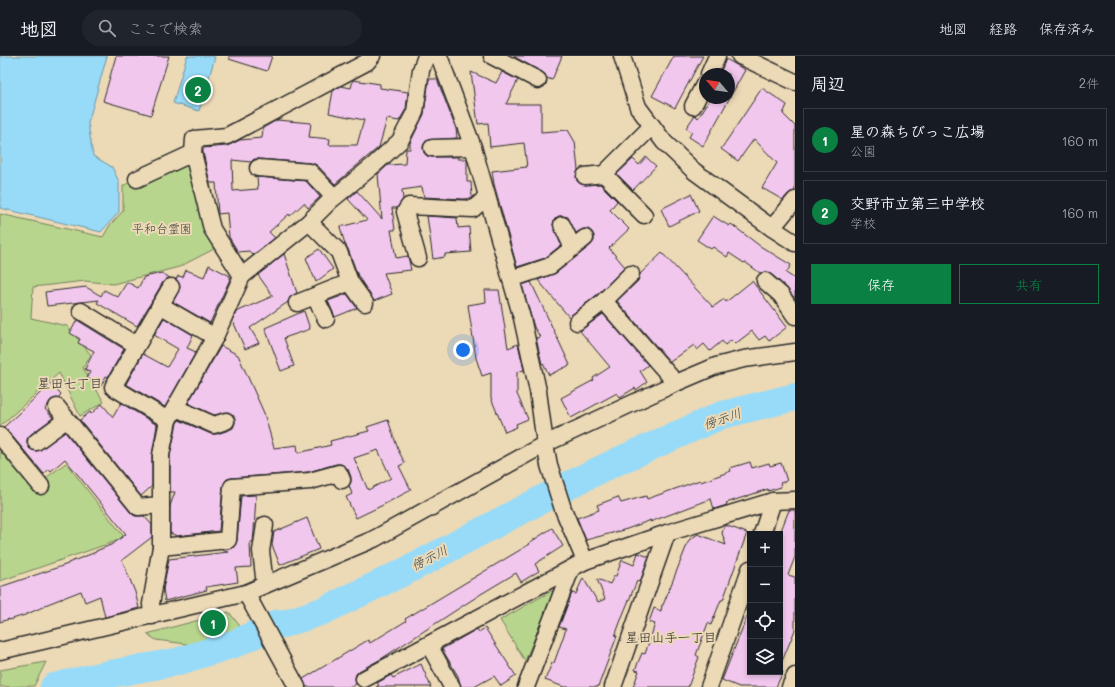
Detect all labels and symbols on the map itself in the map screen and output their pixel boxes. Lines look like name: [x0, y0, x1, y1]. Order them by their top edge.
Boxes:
north arrow: [699, 68, 735, 104]
pin: 2: [185, 75, 211, 105]
park label: 平和台霊園: [132, 220, 192, 236]
your location: [453, 340, 473, 360]
district label: 星田七丁目: [37, 374, 103, 391]
water label: 傍示川: [701, 404, 743, 432]
water label: 傍示川: [408, 541, 450, 573]
pin: 1: [200, 608, 226, 638]
district label: 星田山手一丁目: [625, 628, 717, 645]

